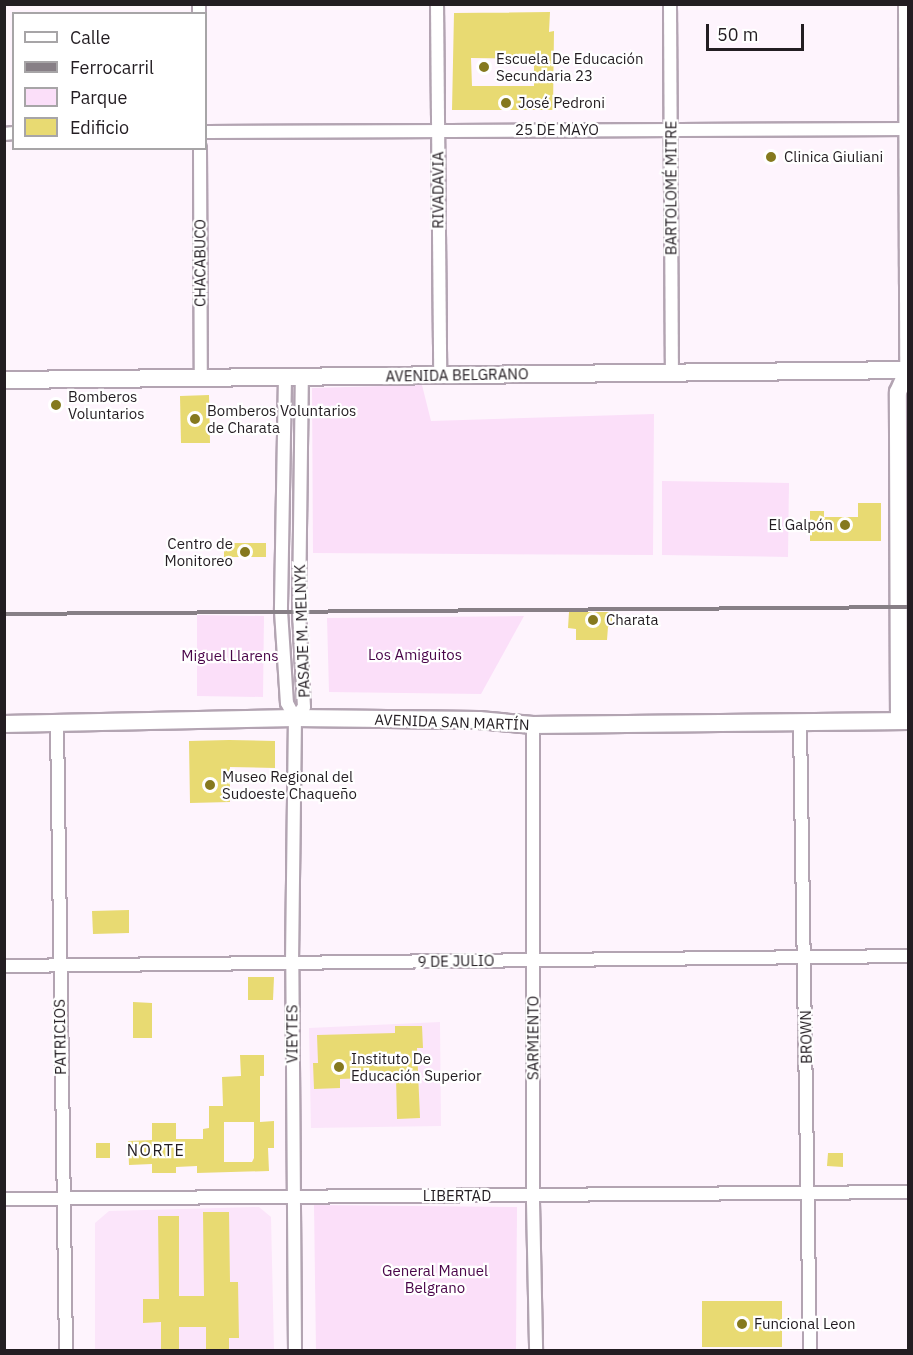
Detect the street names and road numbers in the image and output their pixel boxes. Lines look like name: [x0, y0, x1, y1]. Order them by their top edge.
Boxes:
street label: 25 DE MAYO: [515, 121, 599, 139]
street label: BARTOLOMÉ MITRE: [662, 121, 680, 255]
street label: RIVADAVIA: [429, 151, 447, 229]
street label: CHACABUCO: [191, 219, 209, 307]
street label: AVENIDA BELGRANO: [385, 365, 529, 385]
street label: PASAJE M. MELNYK: [291, 564, 313, 698]
street label: AVENIDA SAN MARTÍN: [374, 710, 530, 734]
street label: 9 DE JULIO: [417, 951, 495, 971]
street label: SARMIENTO: [524, 996, 542, 1080]
street label: PATRICIOS: [50, 999, 70, 1075]
street label: VIEYTES: [283, 1005, 301, 1063]
street label: BROWN: [797, 1010, 815, 1064]
street label: LIBERTAD: [423, 1187, 491, 1205]

